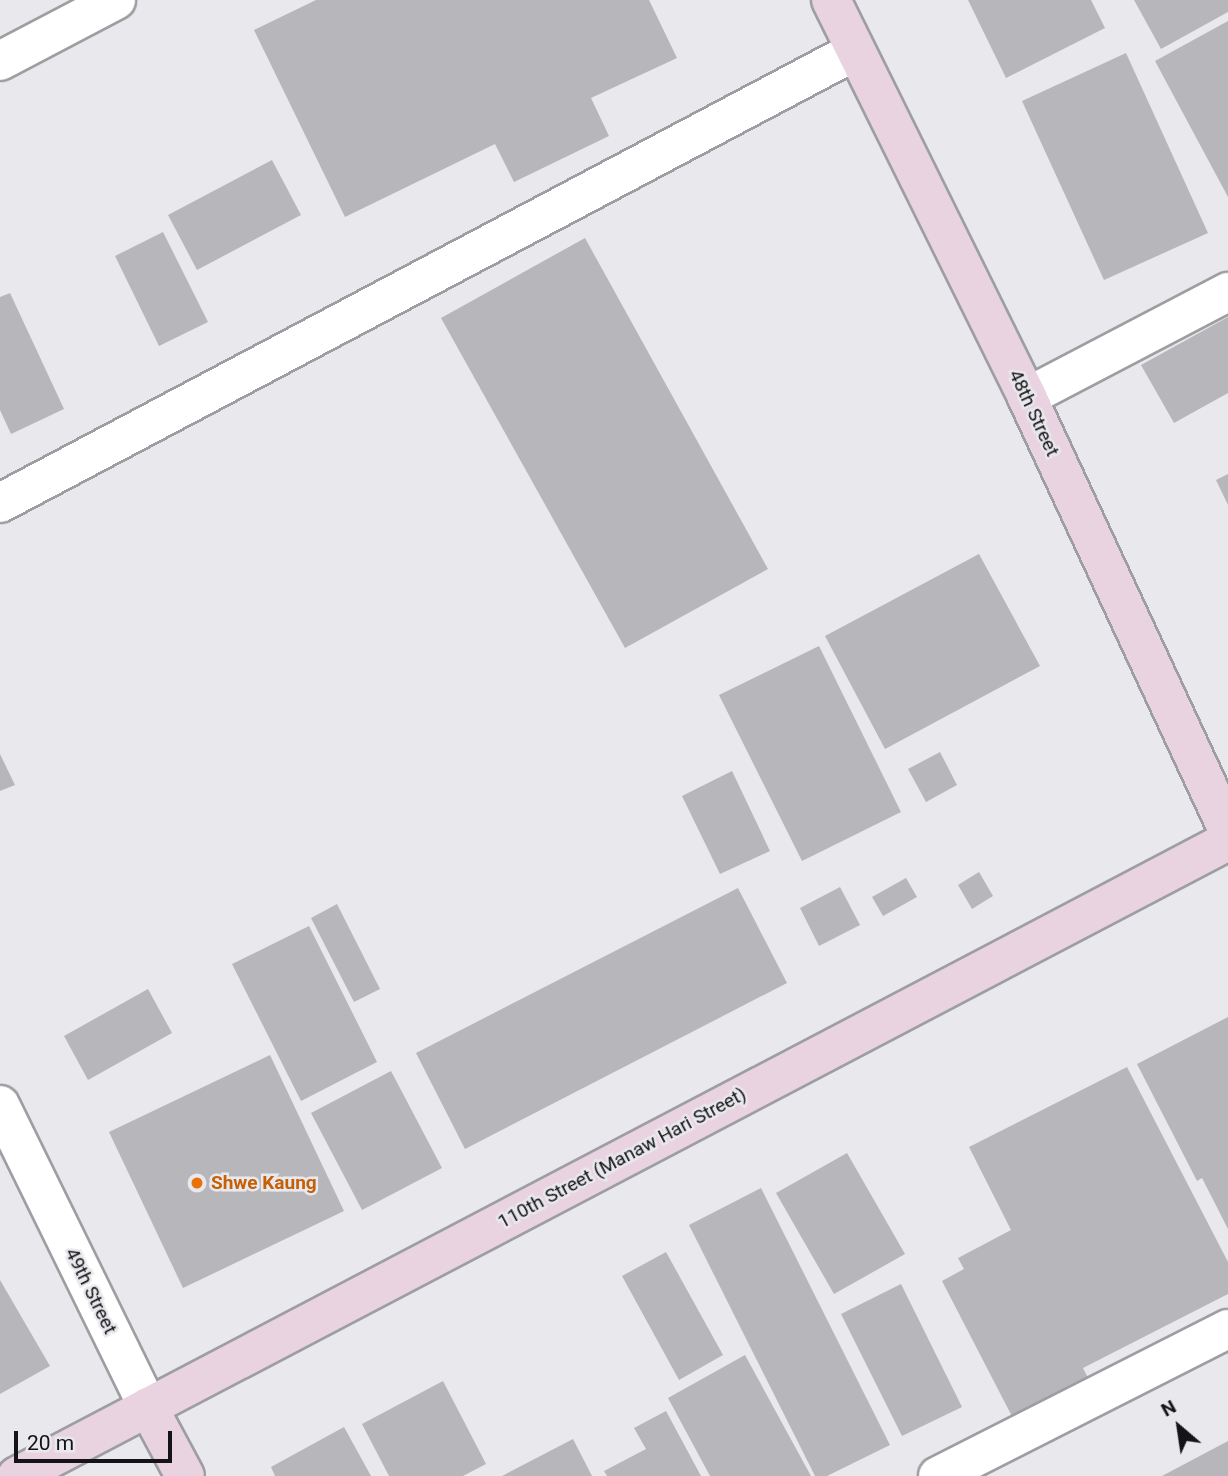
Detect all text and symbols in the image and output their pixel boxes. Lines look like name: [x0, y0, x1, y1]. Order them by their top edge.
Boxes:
street label: 48th Street: [1004, 366, 1064, 460]
street label: 110th Street (Manaw Hari Street): [494, 1083, 750, 1233]
place label: Shwe Kaung: [211, 1172, 317, 1194]
marker: Shwe Kaung: [189, 1175, 205, 1191]
street label: 49th Street: [60, 1244, 122, 1338]
north arrow: [1144, 1392, 1214, 1462]
text: N: [1157, 1395, 1180, 1422]
scale bar: [18, 1416, 175, 1460]
text: 20 m: [27, 1431, 74, 1455]

